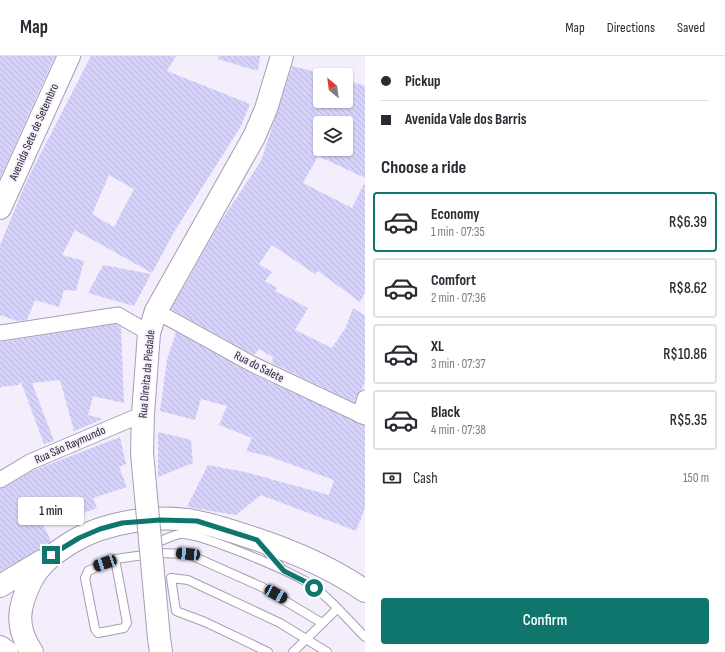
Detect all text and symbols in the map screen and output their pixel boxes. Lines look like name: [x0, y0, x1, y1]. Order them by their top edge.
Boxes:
text: Map: [20, 16, 48, 39]
text: Map: [565, 19, 585, 36]
text: Directions: [607, 19, 655, 36]
text: Saved: [677, 19, 705, 36]
north arrow: [313, 68, 353, 108]
map controls: [313, 68, 353, 156]
text: Pickup: [405, 72, 441, 91]
street label: Avenida Sete de Setembro: [5, 81, 62, 184]
text: Avenida Vale dos Barris: [405, 110, 526, 129]
button: layers: [313, 116, 353, 156]
text: Choose a ride: [381, 157, 466, 178]
icon: car: [383, 204, 419, 240]
text: Economy: [431, 205, 480, 224]
text: R$6.39: [669, 213, 707, 232]
text: 1 min · 07:35: [431, 224, 485, 240]
icon: car: [383, 270, 419, 306]
text: Comfort: [431, 271, 476, 290]
text: R$8.62: [669, 279, 707, 298]
text: 2 min · 07:36: [431, 290, 486, 306]
street label: Rua Direita da Piedade: [136, 329, 158, 419]
icon: car: [383, 336, 419, 372]
text: XL: [431, 337, 444, 356]
text: R$10.86: [663, 345, 707, 364]
street label: Rua do Salete: [231, 348, 287, 386]
text: 3 min · 07:37: [431, 356, 486, 372]
icon: car: [383, 402, 419, 438]
text: Black: [431, 403, 460, 422]
text: R$5.35: [670, 411, 707, 430]
text: 4 min · 07:38: [431, 422, 486, 438]
street label: Rua São Raymundo: [32, 423, 108, 467]
icon: cash: [381, 467, 403, 489]
text: Cash: [413, 469, 438, 488]
text: 150 m: [683, 470, 709, 486]
callout: 1 min: [18, 497, 84, 525]
text: 1 min: [39, 503, 63, 519]
route end: [42, 546, 60, 564]
car: [176, 547, 200, 561]
car: [92, 553, 118, 573]
route start: [305, 579, 323, 597]
car: [263, 583, 289, 605]
button: Confirm: [381, 598, 709, 644]

